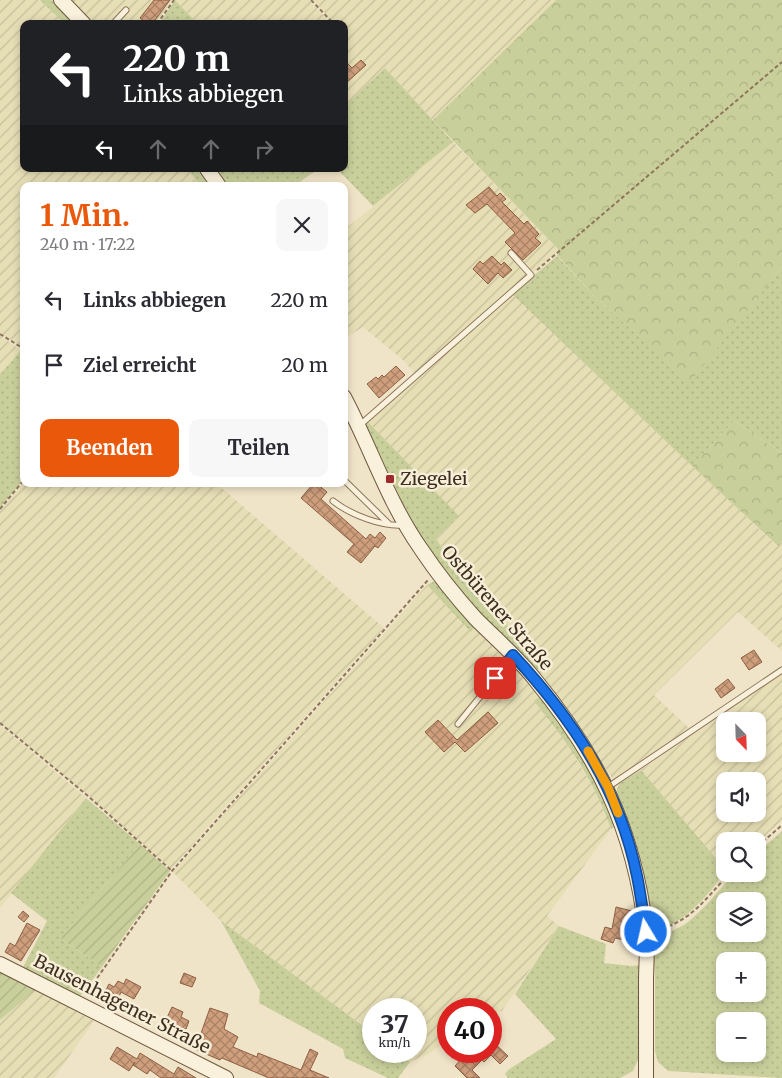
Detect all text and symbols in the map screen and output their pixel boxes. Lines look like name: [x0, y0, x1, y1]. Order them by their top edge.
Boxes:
text: 220 m: [123, 37, 230, 81]
icon: left: [40, 40, 105, 105]
text: Links abbiegen: [123, 80, 284, 108]
icon: left: [91, 135, 119, 163]
icon: ahead: [144, 135, 172, 163]
icon: ahead: [197, 135, 225, 163]
icon: right: [250, 135, 278, 163]
text: 1 Min.: [40, 196, 130, 234]
button: close: [276, 199, 328, 251]
text: 240 m · 17:22: [40, 234, 135, 254]
icon: left: [40, 286, 68, 314]
text: Links abbiegen: [83, 288, 226, 312]
text: 220 m: [271, 288, 328, 312]
icon: arrive: [40, 351, 68, 379]
text: Ziel erreicht: [83, 353, 196, 377]
text: 20 m: [281, 353, 328, 377]
button: Beenden: [40, 419, 179, 477]
button: Teilen: [189, 419, 328, 477]
place label: Ziegelei: [400, 467, 468, 490]
marker: Ziegelei: [384, 473, 396, 485]
street label: Ostbürener Straße: [437, 540, 558, 675]
pin: [474, 657, 516, 699]
icon: arrive: [481, 664, 509, 692]
north arrow: [716, 712, 766, 762]
map controls: [716, 712, 766, 1062]
button: sound: [716, 772, 766, 822]
button: search: [716, 832, 766, 882]
button: layers: [716, 892, 766, 942]
position arrow: [619, 905, 671, 957]
street label: Bausenhagener Straße: [30, 949, 214, 1058]
button: +: [716, 952, 766, 1002]
speed limit sign: 40: [437, 998, 502, 1063]
text: 37: [380, 1008, 409, 1040]
button: −: [716, 1012, 766, 1062]
text: km/h: [379, 1035, 410, 1050]

